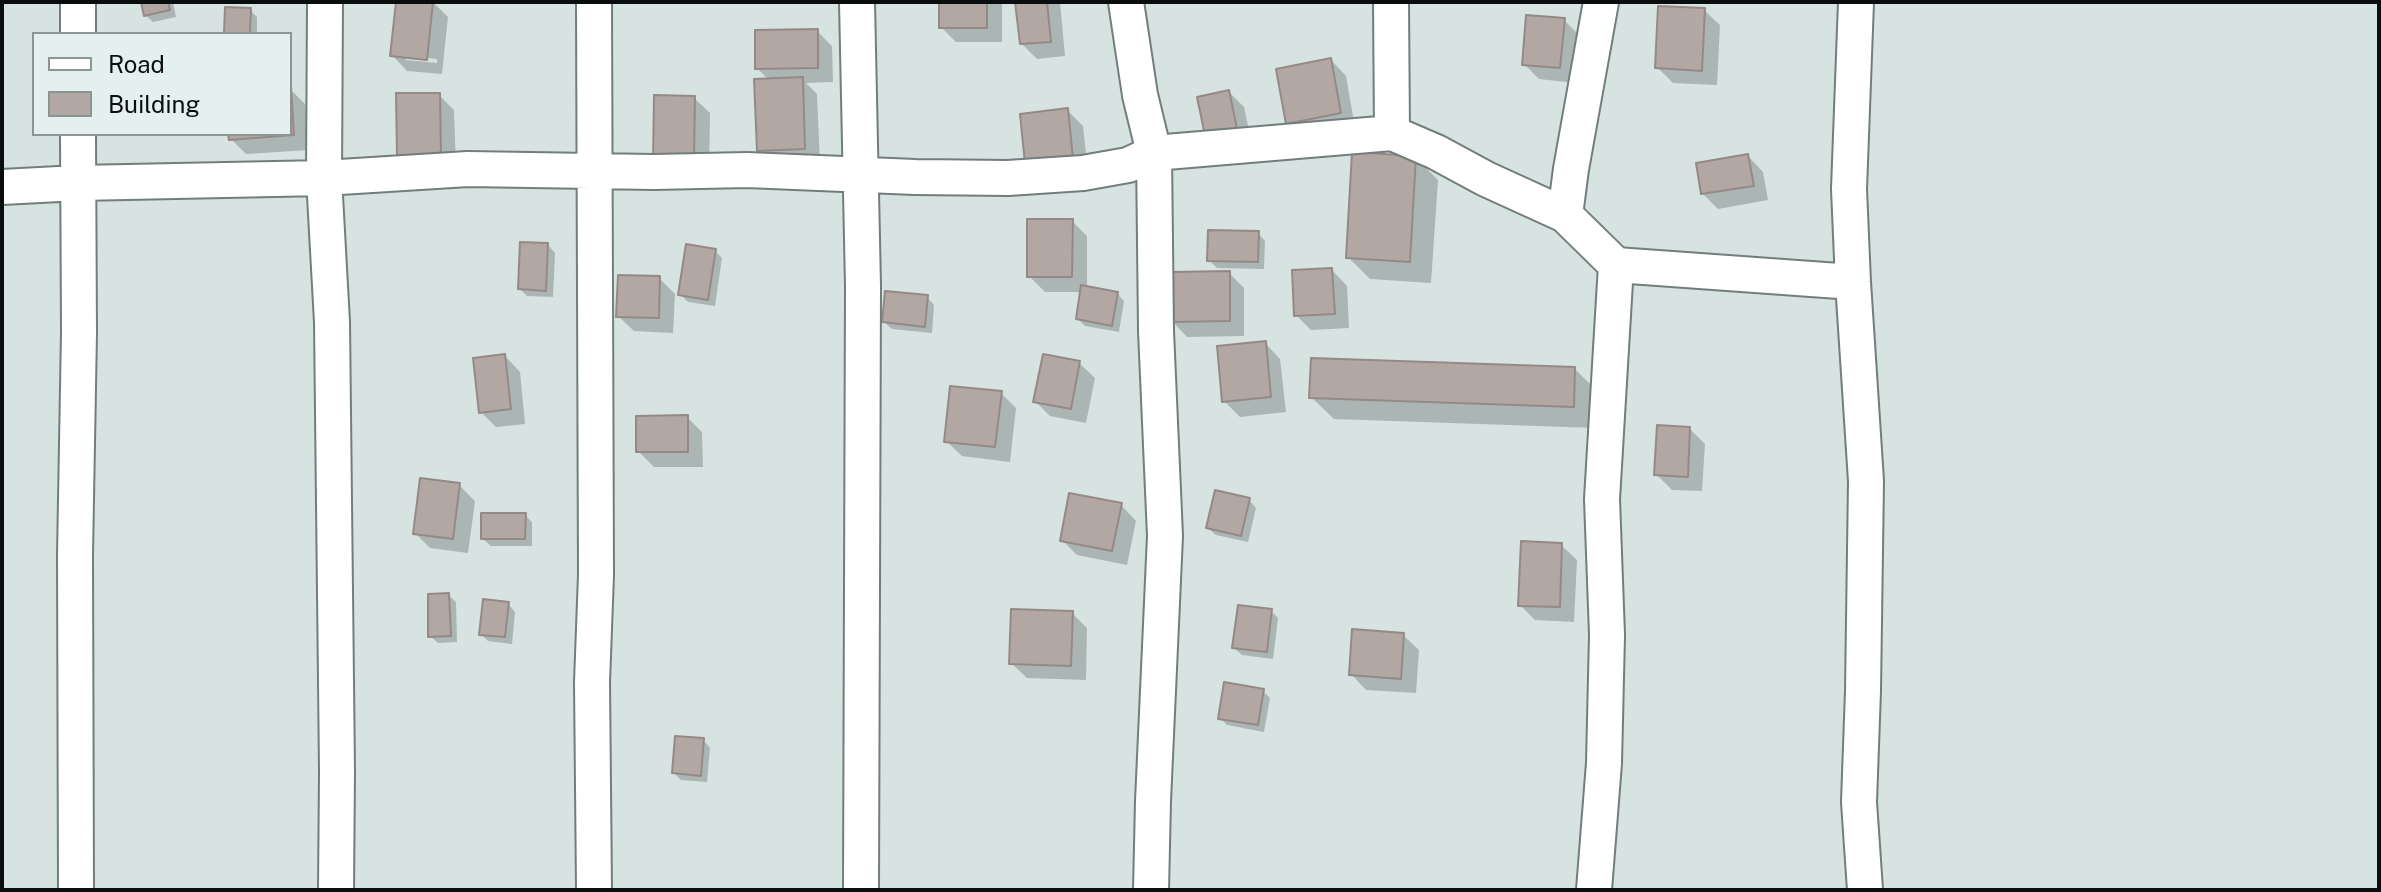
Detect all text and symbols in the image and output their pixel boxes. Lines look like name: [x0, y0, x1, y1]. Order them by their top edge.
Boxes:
legend: [32, 32, 292, 136]
text: Road: [108, 50, 165, 78]
text: Building: [108, 90, 200, 118]

